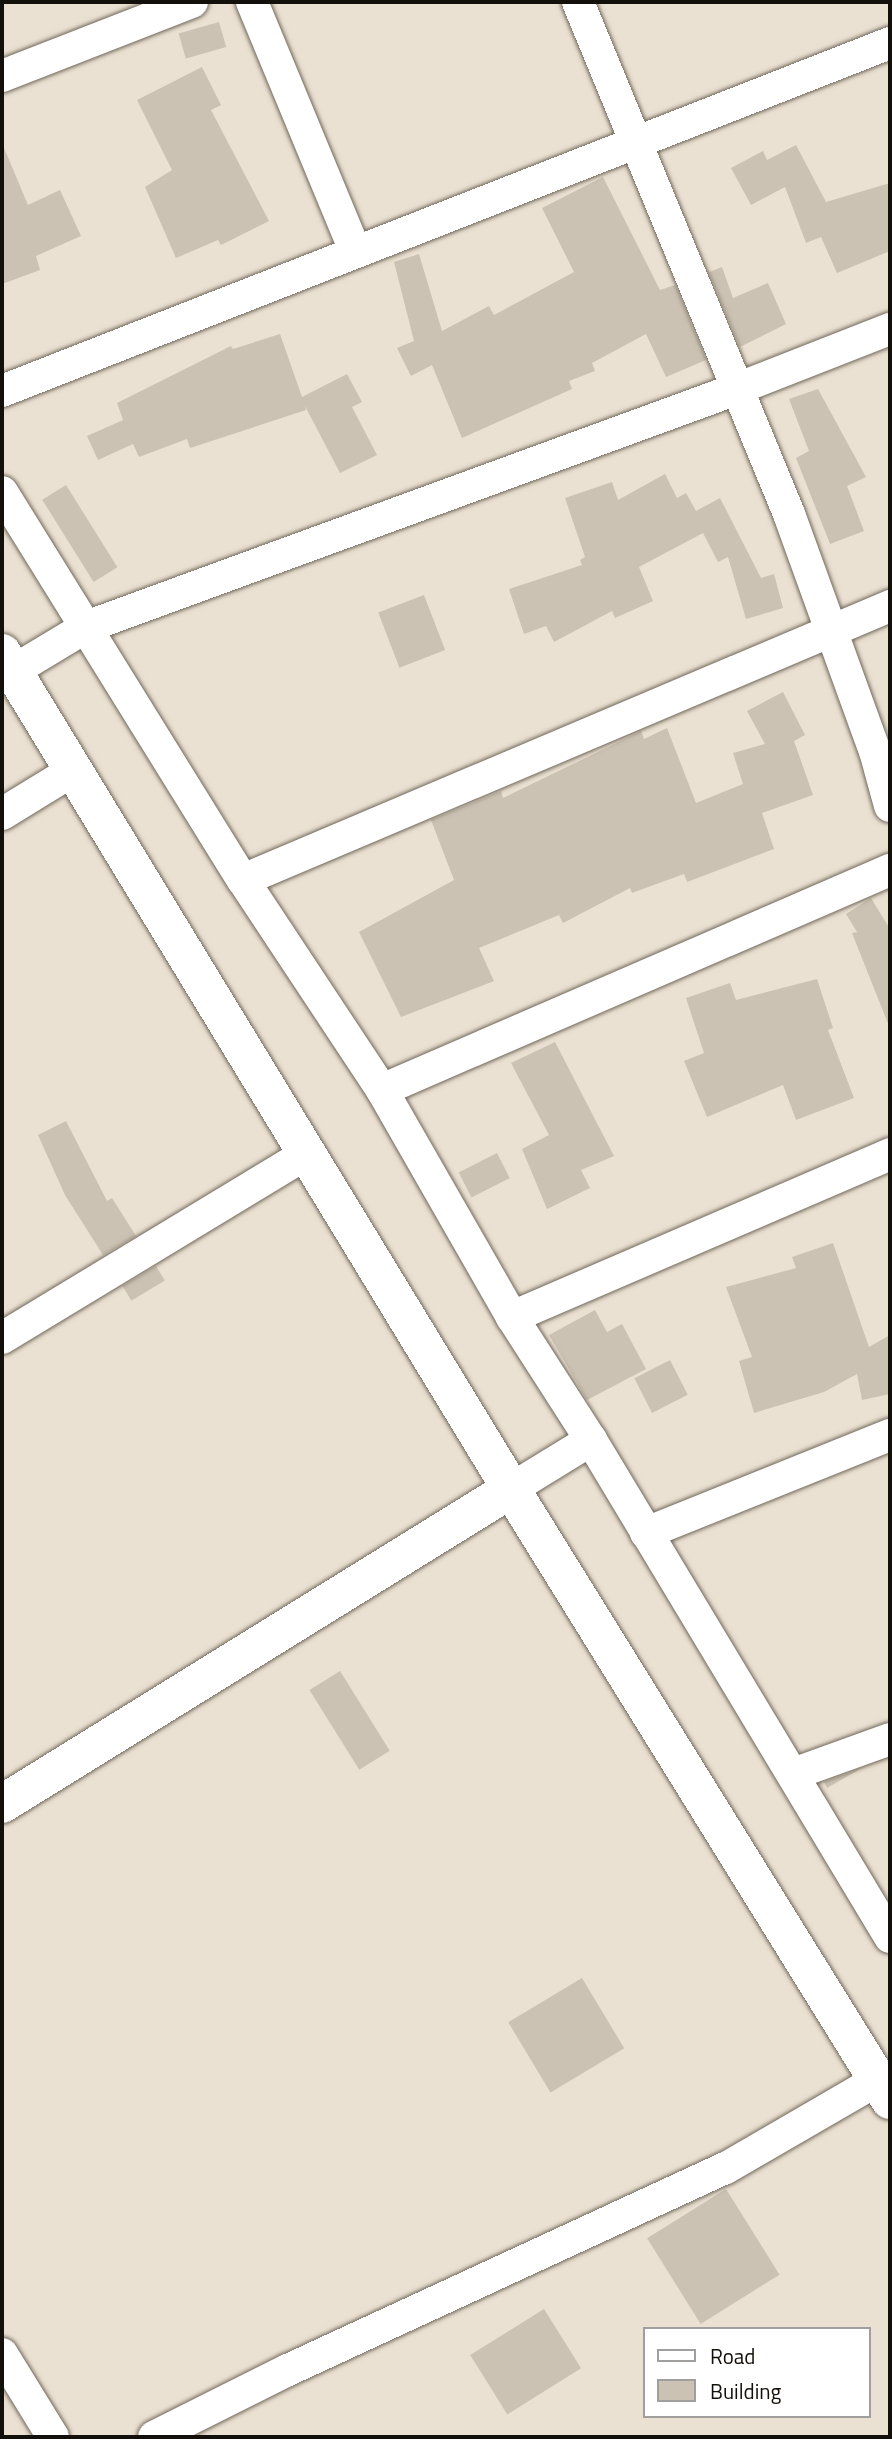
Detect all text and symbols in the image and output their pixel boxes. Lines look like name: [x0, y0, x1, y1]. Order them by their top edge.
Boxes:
legend: [644, 2327, 871, 2418]
text: Road: [710, 2340, 755, 2372]
text: Building: [710, 2375, 781, 2407]

